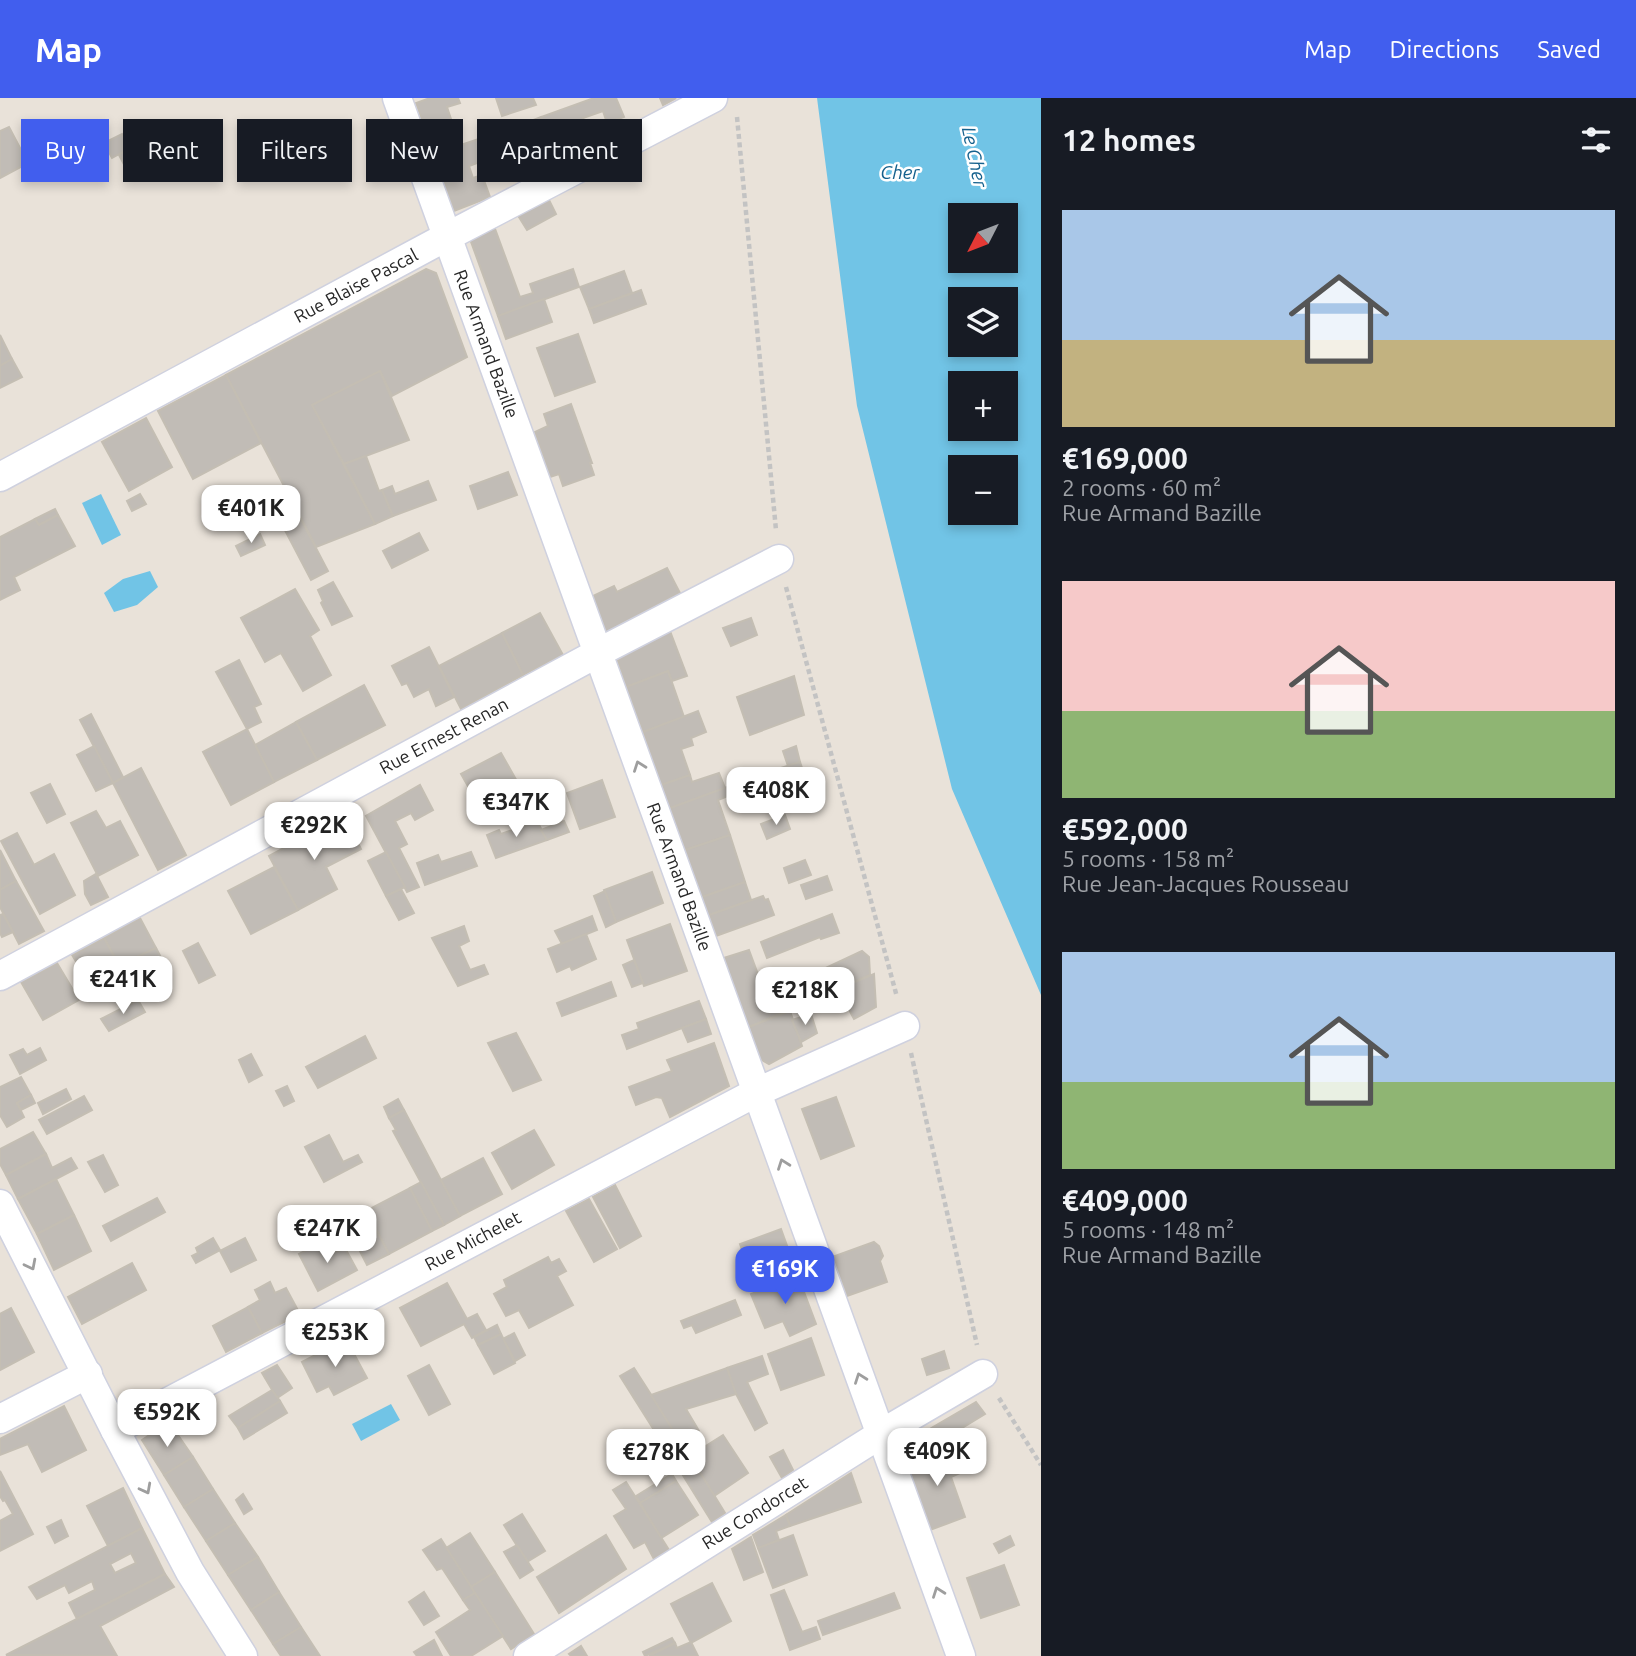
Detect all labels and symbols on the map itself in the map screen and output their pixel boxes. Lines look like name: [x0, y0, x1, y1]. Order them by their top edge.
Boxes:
water label: Le Cher: [958, 124, 992, 190]
water label: Cher: [880, 161, 920, 183]
north arrow: [948, 203, 1018, 273]
street label: Rue Blaise Pascal: [290, 244, 421, 326]
street label: Rue Armand Bazille: [451, 267, 523, 421]
pin: €401K: [202, 486, 300, 545]
street label: Rue Ernest Renan: [376, 693, 511, 777]
one-way arrow: [633, 760, 647, 772]
pin: €408K: [727, 768, 825, 827]
pin: €347K: [467, 780, 565, 839]
street label: Rue Armand Bazille: [644, 800, 716, 954]
pin: €292K: [265, 802, 363, 862]
pin: €241K: [74, 956, 172, 1016]
pin: €218K: [756, 968, 854, 1027]
one-way arrow: [777, 1158, 791, 1171]
pin: €247K: [278, 1206, 376, 1265]
street label: Rue Michelet: [421, 1206, 524, 1274]
pin: €169K: [736, 1246, 834, 1306]
one-way arrow: [23, 1258, 37, 1270]
pin: €253K: [286, 1310, 384, 1369]
one-way arrow: [854, 1372, 868, 1384]
pin: €592K: [118, 1390, 216, 1449]
pin: €409K: [888, 1428, 986, 1488]
pin: €278K: [607, 1430, 705, 1489]
street label: Rue Condorcet: [698, 1472, 811, 1553]
one-way arrow: [138, 1482, 151, 1494]
one-way arrow: [932, 1586, 946, 1598]

